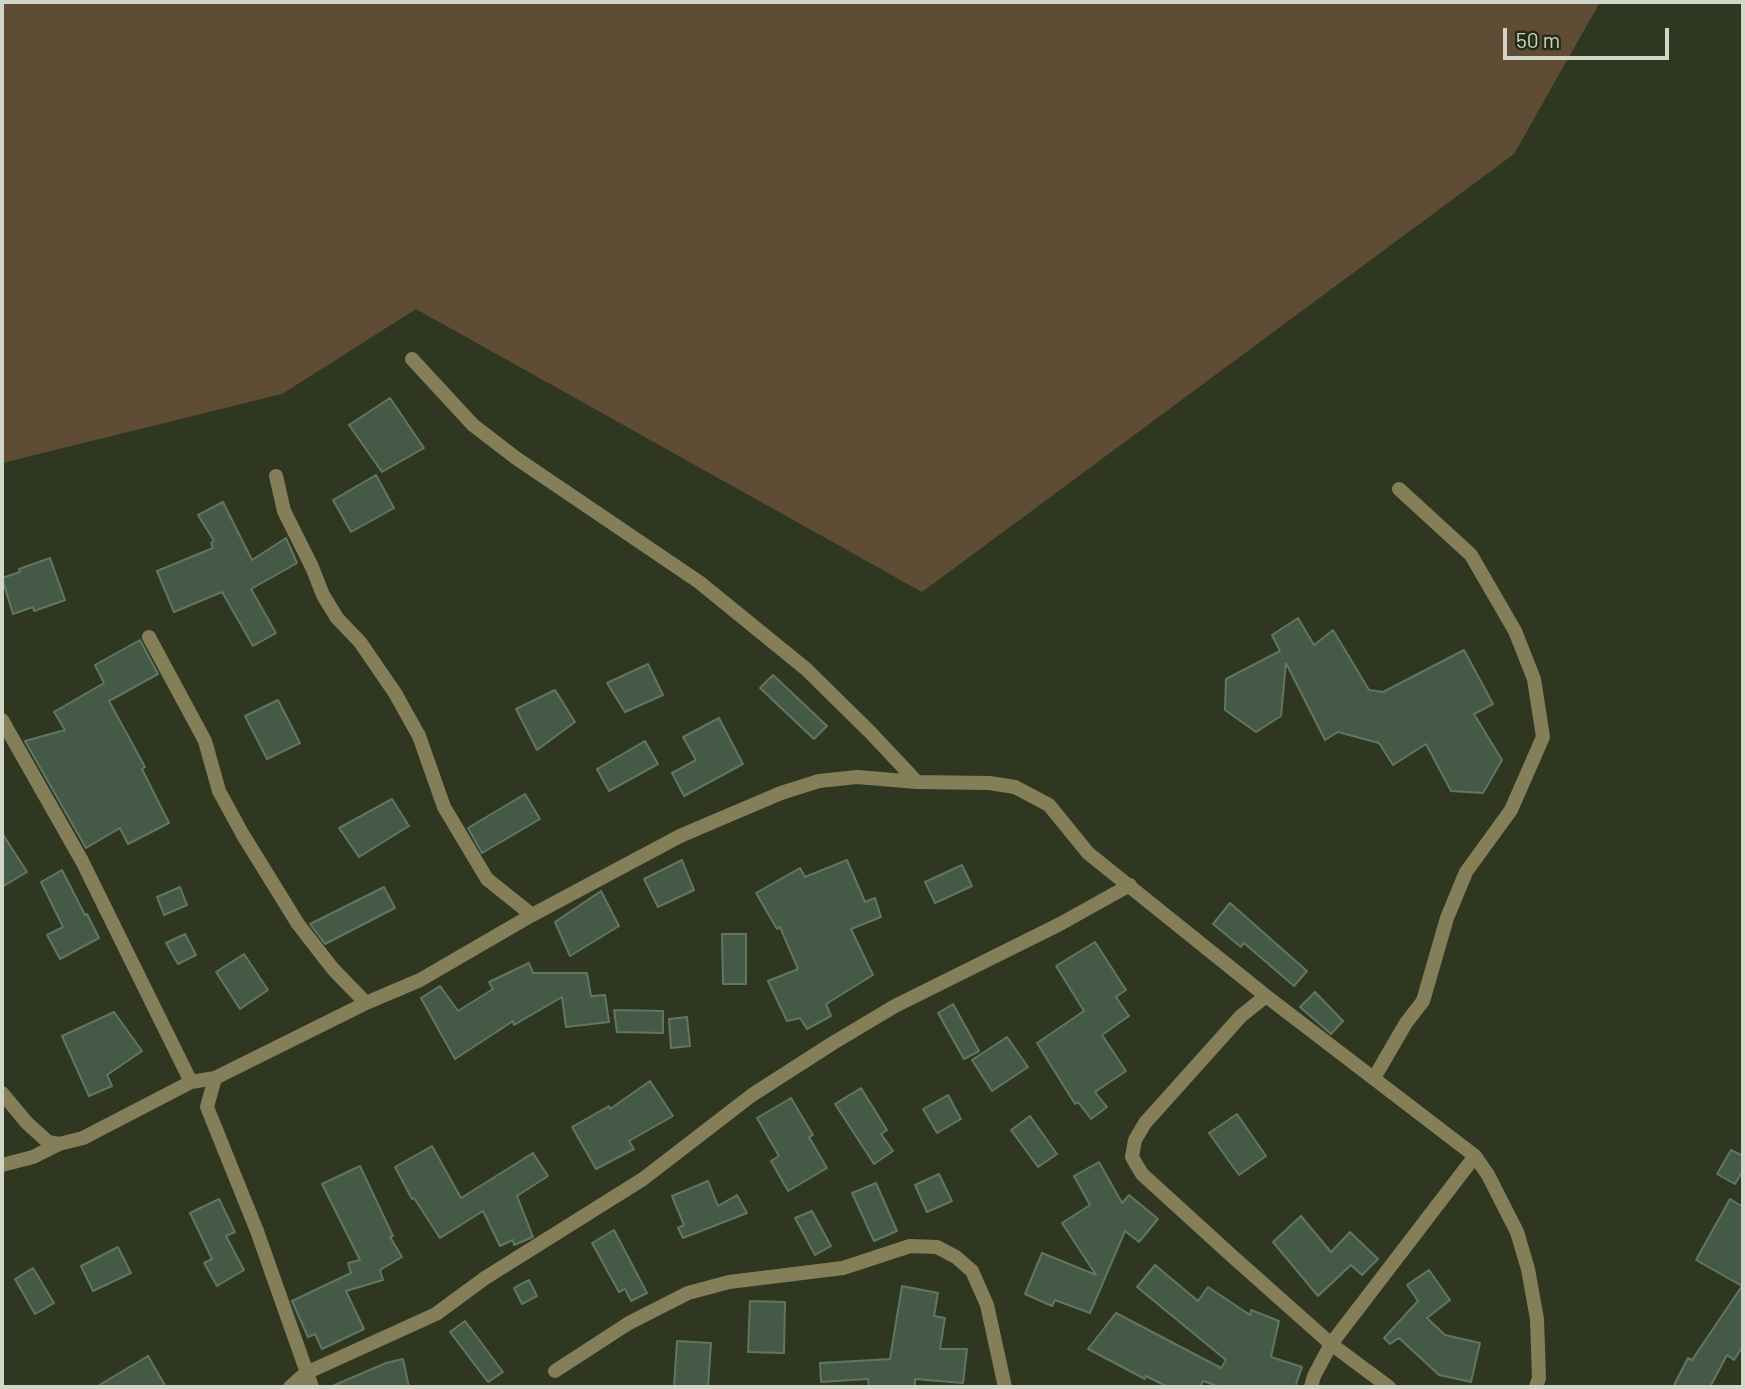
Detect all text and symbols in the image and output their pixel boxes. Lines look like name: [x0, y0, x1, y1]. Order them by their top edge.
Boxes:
scale bar: [1507, 14, 1673, 58]
text: 50 m: [1516, 27, 1560, 52]

